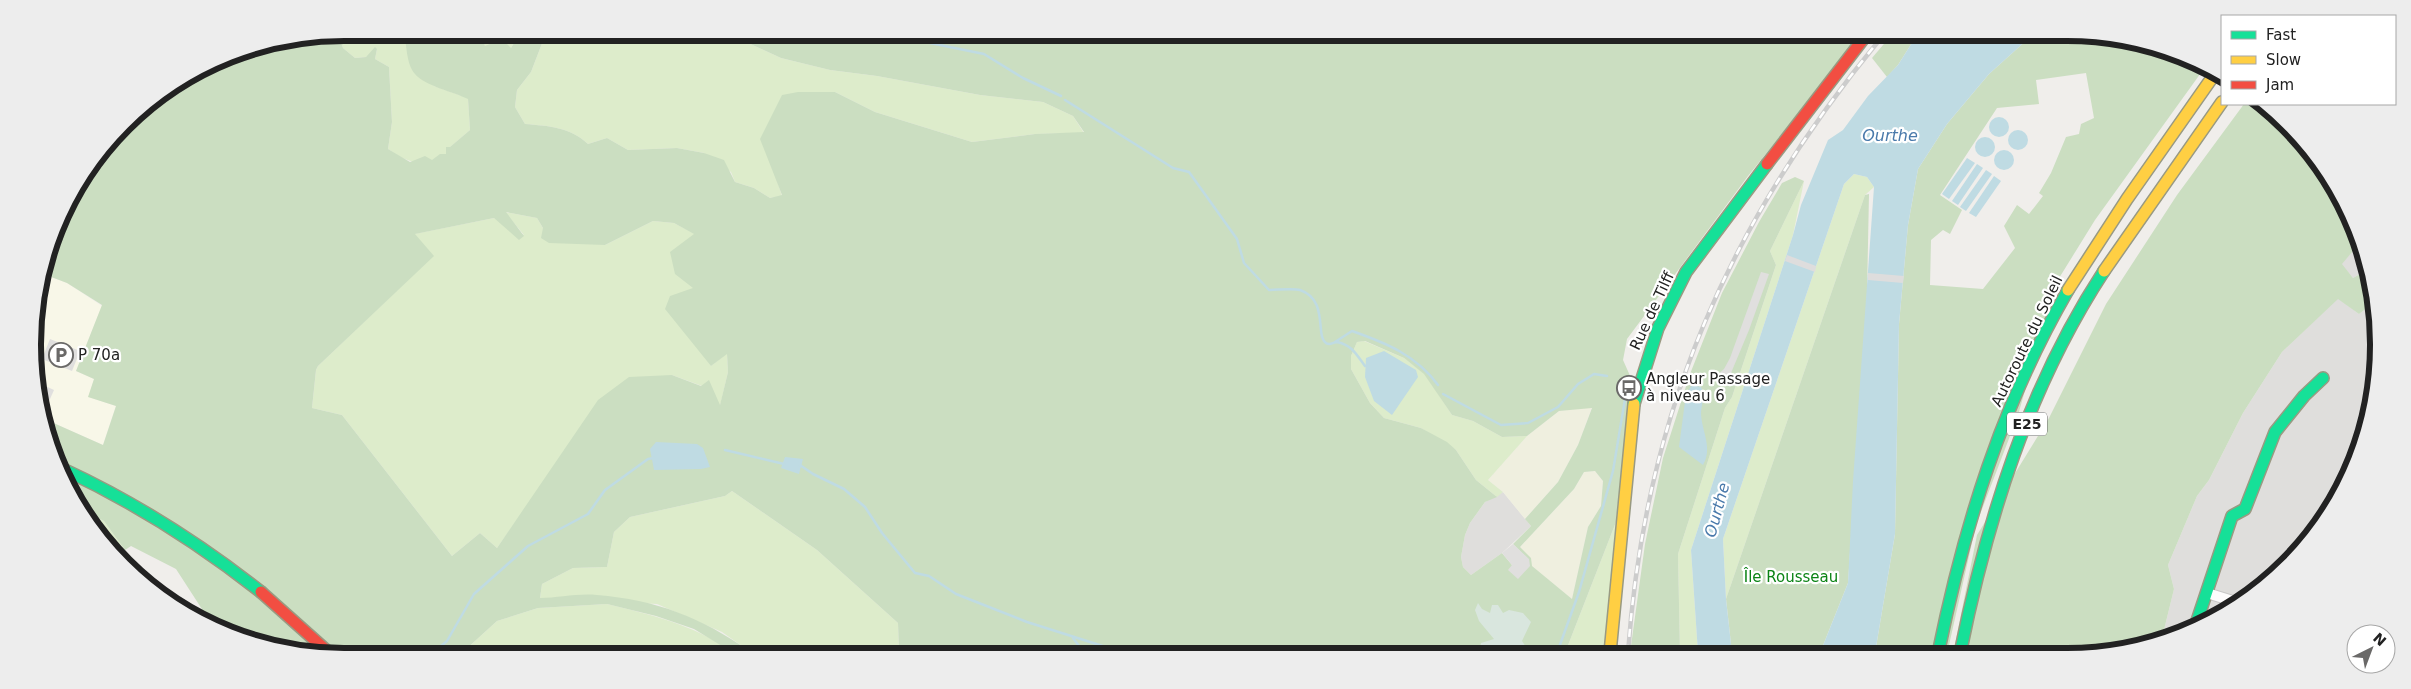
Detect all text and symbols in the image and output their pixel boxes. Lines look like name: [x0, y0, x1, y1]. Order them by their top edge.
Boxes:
legend: [2221, 15, 2396, 105]
text: Fast: [2266, 26, 2296, 44]
text: Slow: [2266, 51, 2301, 69]
text: Jam: [2265, 76, 2294, 94]
water label: Ourthe: [1862, 126, 1918, 145]
street label: Rue de Tilff: [1626, 268, 1678, 353]
street label: Autoroute du Soleil: [1987, 273, 2067, 409]
parking icon: P 70a: [48, 342, 74, 368]
place label: P 70a: [78, 346, 120, 364]
place label: Angleur Passage à niveau 6: [1646, 370, 1770, 405]
bus stop icon: Angleur Passage à niveau 6: [1616, 375, 1642, 401]
road number: E25: [2007, 412, 2047, 436]
water label: Ourthe: [1701, 481, 1733, 539]
park label: Île Rousseau: [1743, 567, 1838, 586]
north arrow: [2346, 624, 2396, 674]
text: N: [2370, 629, 2389, 649]

